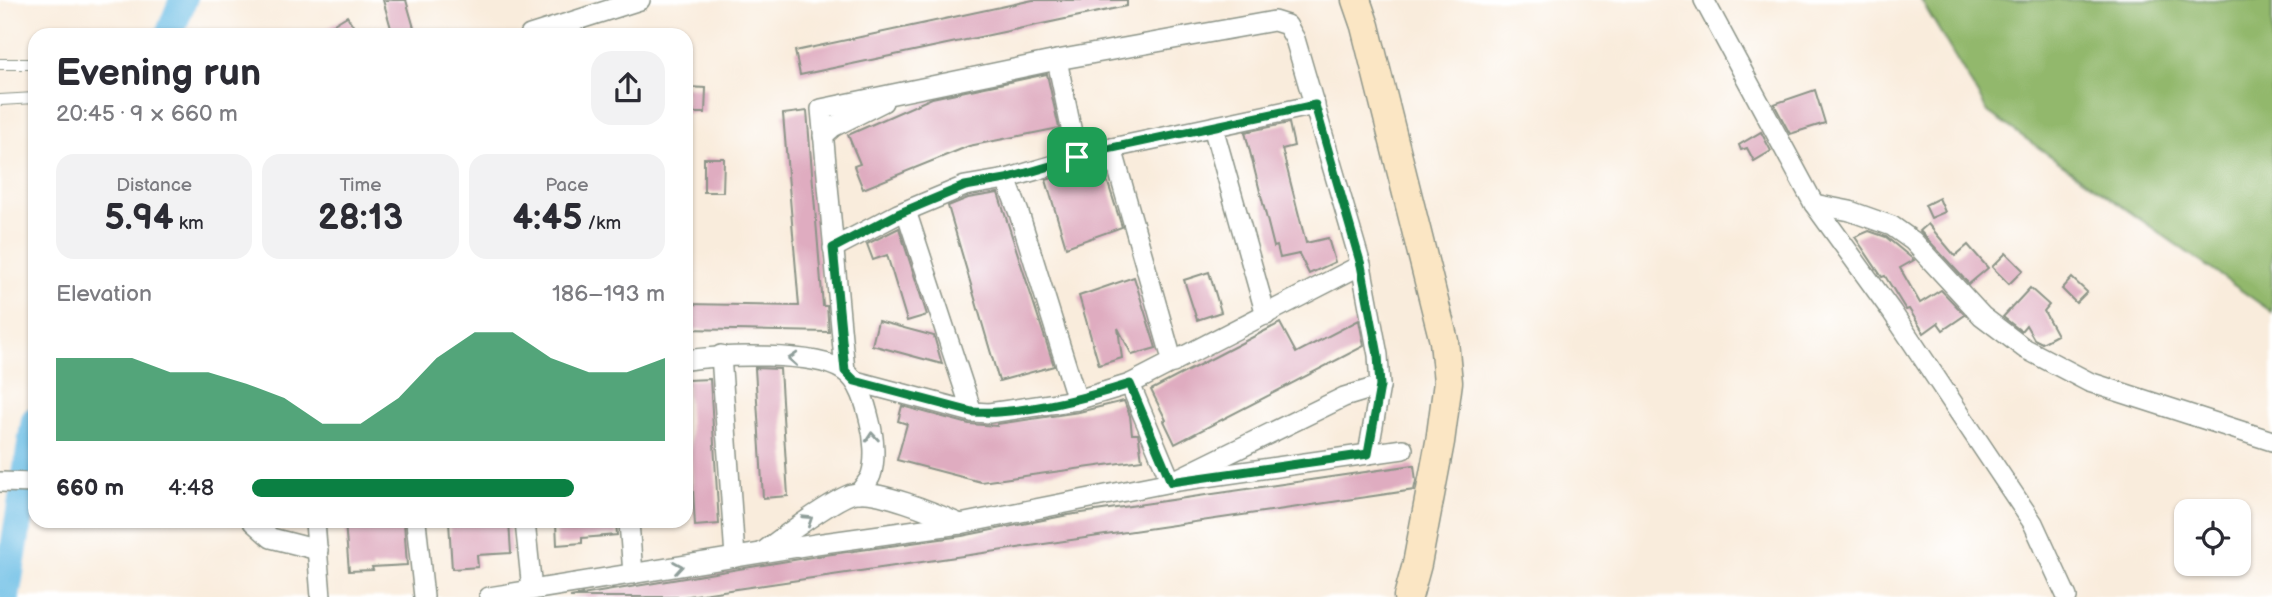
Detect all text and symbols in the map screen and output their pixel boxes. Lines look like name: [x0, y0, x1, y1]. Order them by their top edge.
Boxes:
text: Evening run: [56, 51, 261, 96]
button: share: [591, 51, 665, 125]
text: 20:45 · 9 × 660 m: [56, 100, 238, 128]
pin: [1047, 127, 1107, 187]
icon: arrive: [1058, 138, 1096, 176]
text: Distance: [116, 174, 192, 197]
text: Time: [339, 174, 382, 197]
text: Pace: [545, 174, 588, 197]
text: 5.94: [105, 197, 174, 240]
text: 28:13: [318, 197, 403, 240]
text: 4:45: [513, 197, 582, 240]
text: km: [174, 212, 204, 235]
text: /km: [582, 212, 621, 235]
text: Elevation: [56, 280, 152, 308]
text: 186–193 m: [552, 280, 665, 308]
one-way arrow: [787, 351, 798, 366]
one-way arrow: [865, 431, 880, 442]
text: 660 m: [56, 474, 124, 502]
text: 4:48: [168, 474, 214, 502]
map controls: [2174, 499, 2251, 576]
button: locate: [2174, 499, 2251, 576]
one-way arrow: [801, 516, 814, 529]
one-way arrow: [672, 560, 684, 575]

